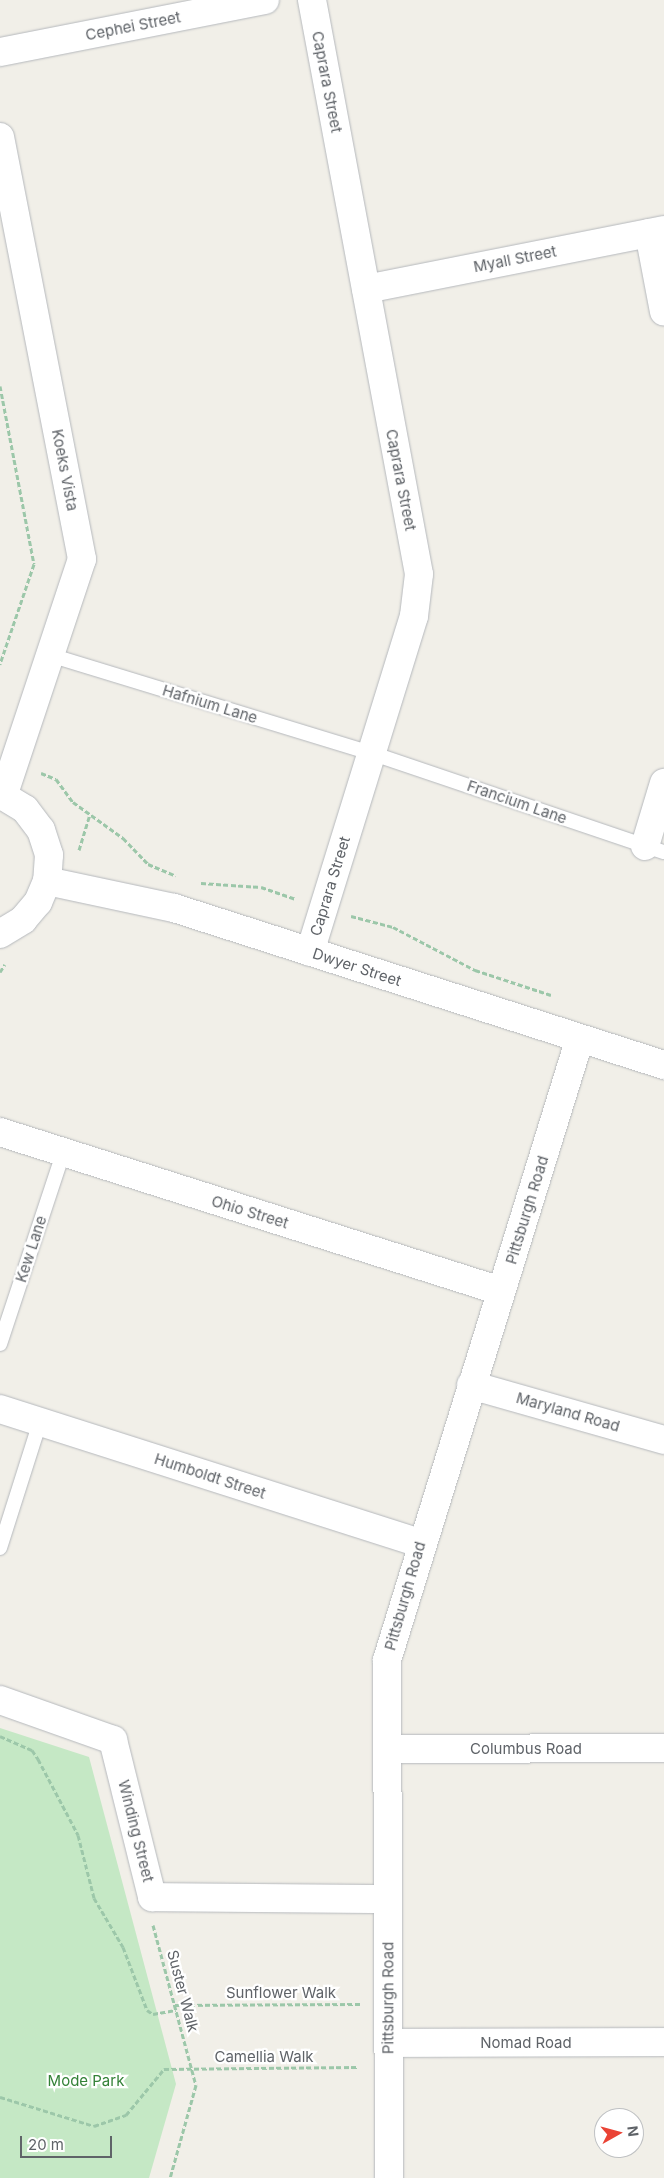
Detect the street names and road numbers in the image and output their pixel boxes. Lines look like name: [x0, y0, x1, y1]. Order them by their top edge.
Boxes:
street label: Cephei Street: [84, 8, 182, 44]
street label: Caprara Street: [308, 30, 346, 134]
street label: Myall Street: [472, 242, 558, 276]
street label: Koeks Vista: [48, 428, 82, 512]
street label: Caprara Street: [382, 428, 420, 532]
street label: Hafnium Lane: [160, 681, 260, 727]
street label: Francium Lane: [465, 777, 569, 827]
street label: Caprara Street: [306, 834, 354, 938]
street label: Dwyer Street: [310, 944, 404, 990]
street label: Pittsburgh Road: [502, 1154, 552, 1266]
street label: Ohio Street: [209, 1192, 291, 1232]
street label: Kew Lane: [12, 1213, 50, 1285]
street label: Maryland Road: [514, 1389, 622, 1435]
street label: Humboldt Street: [152, 1450, 268, 1502]
street label: Pittsburgh Road: [381, 1540, 429, 1652]
street label: Columbus Road: [470, 1740, 582, 1758]
street label: Winding Street: [115, 1778, 157, 1884]
street label: Pittsburgh Road: [379, 1942, 397, 2054]
street label: Suster Walk: [163, 1948, 203, 2034]
street label: Sunflower Walk: [226, 1984, 336, 2002]
street label: Nomad Road: [480, 2034, 572, 2052]
street label: Camellia Walk: [214, 2048, 314, 2066]

